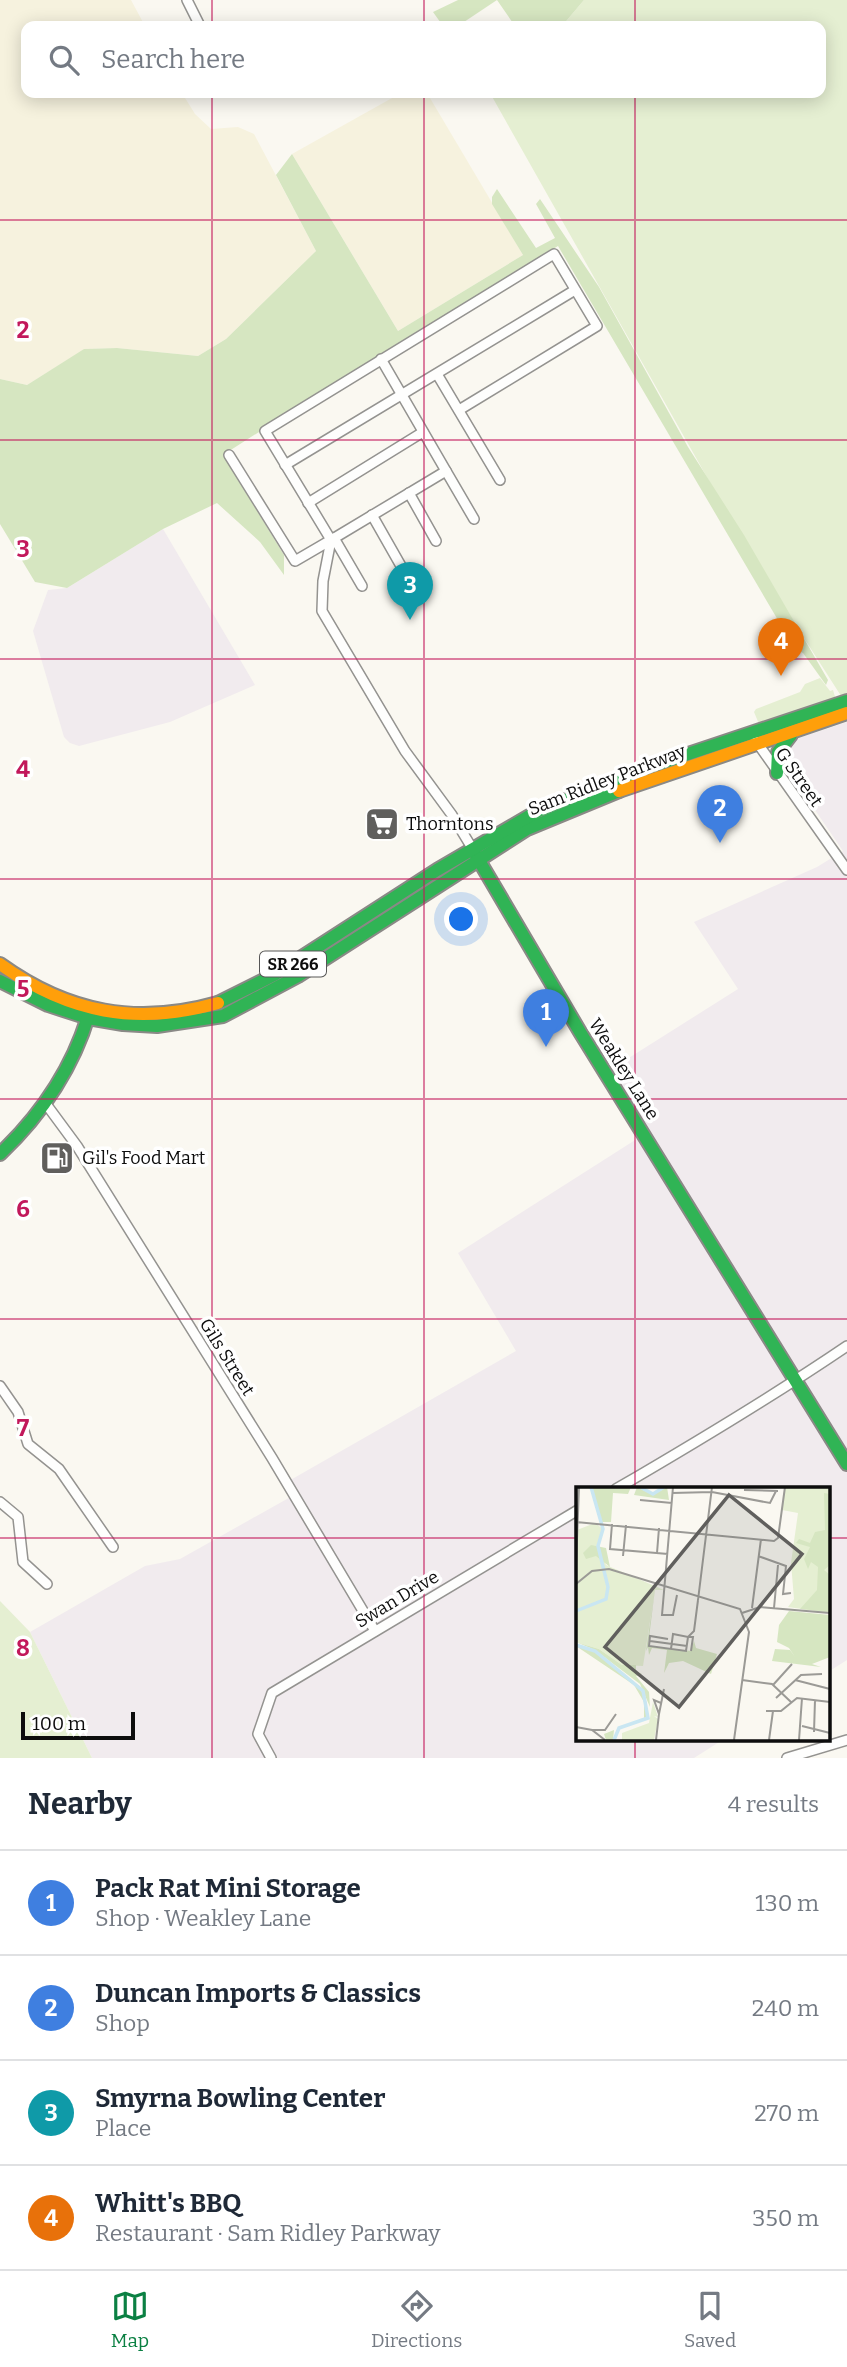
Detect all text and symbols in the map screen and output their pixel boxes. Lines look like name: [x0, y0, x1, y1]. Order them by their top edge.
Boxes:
search box: [21, 21, 826, 98]
icon: search: [45, 41, 83, 79]
text: Search here: [101, 44, 245, 75]
text: 2: [17, 316, 30, 344]
text: 3: [16, 535, 30, 563]
pin: 3: [387, 562, 433, 620]
pin: 4: [758, 618, 804, 676]
street label: Sam Ridley Parkway: [525, 740, 689, 820]
street label: G Street: [771, 743, 828, 811]
text: 4: [16, 755, 30, 783]
pin: 2: [697, 785, 743, 843]
supermarket icon: Thorntons: [363, 805, 401, 843]
place label: Thorntons: [406, 813, 494, 835]
your location: [444, 902, 478, 936]
road number: SR 266: [260, 952, 326, 976]
text: 5: [17, 975, 29, 1003]
pin: 1: [523, 989, 569, 1047]
street label: Weakley Lane: [584, 1014, 664, 1124]
fuel station icon: Gil's Food Mart: [38, 1139, 76, 1177]
place label: Gil's Food Mart: [82, 1147, 206, 1169]
text: 6: [16, 1195, 30, 1223]
street label: Gils Street: [195, 1314, 260, 1400]
text: 7: [17, 1414, 30, 1442]
inset map: [576, 1487, 830, 1741]
street label: Swan Drive: [351, 1566, 443, 1632]
text: 8: [16, 1634, 30, 1662]
scale bar: [21, 1709, 135, 1741]
text: 100 m: [32, 1712, 86, 1735]
text: Nearby: [28, 1786, 132, 1822]
text: 4 results: [728, 1790, 819, 1818]
text: Pack Rat Mini Storage: [95, 1873, 361, 1904]
text: 1: [46, 1889, 56, 1917]
text: 130 m: [755, 1889, 819, 1917]
text: Shop · Weakley Lane: [95, 1904, 311, 1932]
text: Duncan Imports & Classics: [95, 1978, 421, 2009]
text: 2: [45, 1994, 57, 2022]
text: 240 m: [752, 1994, 819, 2022]
text: Shop: [95, 2009, 150, 2037]
text: Smyrna Bowling Center: [95, 2083, 385, 2114]
text: 3: [44, 2099, 58, 2127]
text: 270 m: [754, 2099, 819, 2127]
text: Place: [95, 2114, 151, 2142]
text: Whitt's BBQ: [95, 2188, 242, 2219]
text: 4: [44, 2204, 58, 2232]
text: 350 m: [752, 2204, 819, 2232]
text: Restaurant · Sam Ridley Parkway: [95, 2219, 440, 2247]
tab: Map: [111, 2287, 149, 2352]
tab: Directions: [371, 2287, 462, 2352]
tab: Saved: [684, 2287, 736, 2352]

